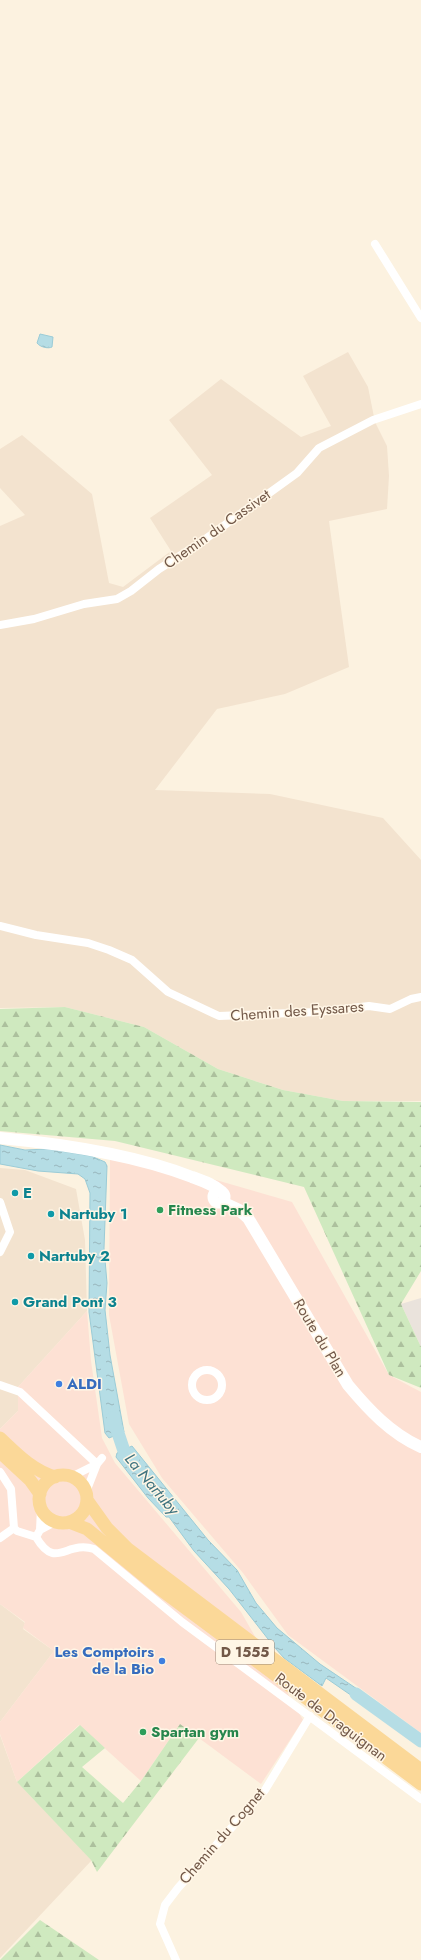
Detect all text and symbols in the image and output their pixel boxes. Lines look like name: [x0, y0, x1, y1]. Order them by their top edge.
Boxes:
street label: Chemin du Cassivet: [159, 484, 275, 574]
street label: Chemin des Eyssares: [230, 995, 364, 1027]
place label: E: [23, 1182, 32, 1204]
marker: E: [10, 1188, 20, 1198]
place label: Fitness Park: [168, 1199, 253, 1221]
place label: Nartuby 1: [59, 1203, 128, 1225]
marker: Fitness Park: [155, 1205, 165, 1215]
marker: Nartuby 1: [46, 1209, 56, 1219]
place label: Nartuby 2: [39, 1245, 110, 1267]
marker: Nartuby 2: [26, 1251, 36, 1261]
place label: Grand Pont 3: [23, 1291, 117, 1313]
street label: Route du Plan: [288, 1295, 352, 1381]
marker: Grand Pont 3: [10, 1297, 20, 1307]
place label: ALDI: [66, 1373, 102, 1395]
marker: ALDI: [54, 1379, 64, 1389]
water label: La Nartuby: [119, 1448, 185, 1521]
road number: D 1555: [216, 1640, 274, 1664]
place label: Les Comptoirs de la Bio: [54, 1641, 154, 1680]
marker: Les Comptoirs de la Bio: [157, 1656, 167, 1666]
street label: Route de Draguignan: [270, 1667, 392, 1767]
place label: Spartan gym: [151, 1721, 239, 1743]
marker: Spartan gym: [138, 1727, 148, 1737]
street label: Chemin du Cognet: [174, 1783, 270, 1889]

